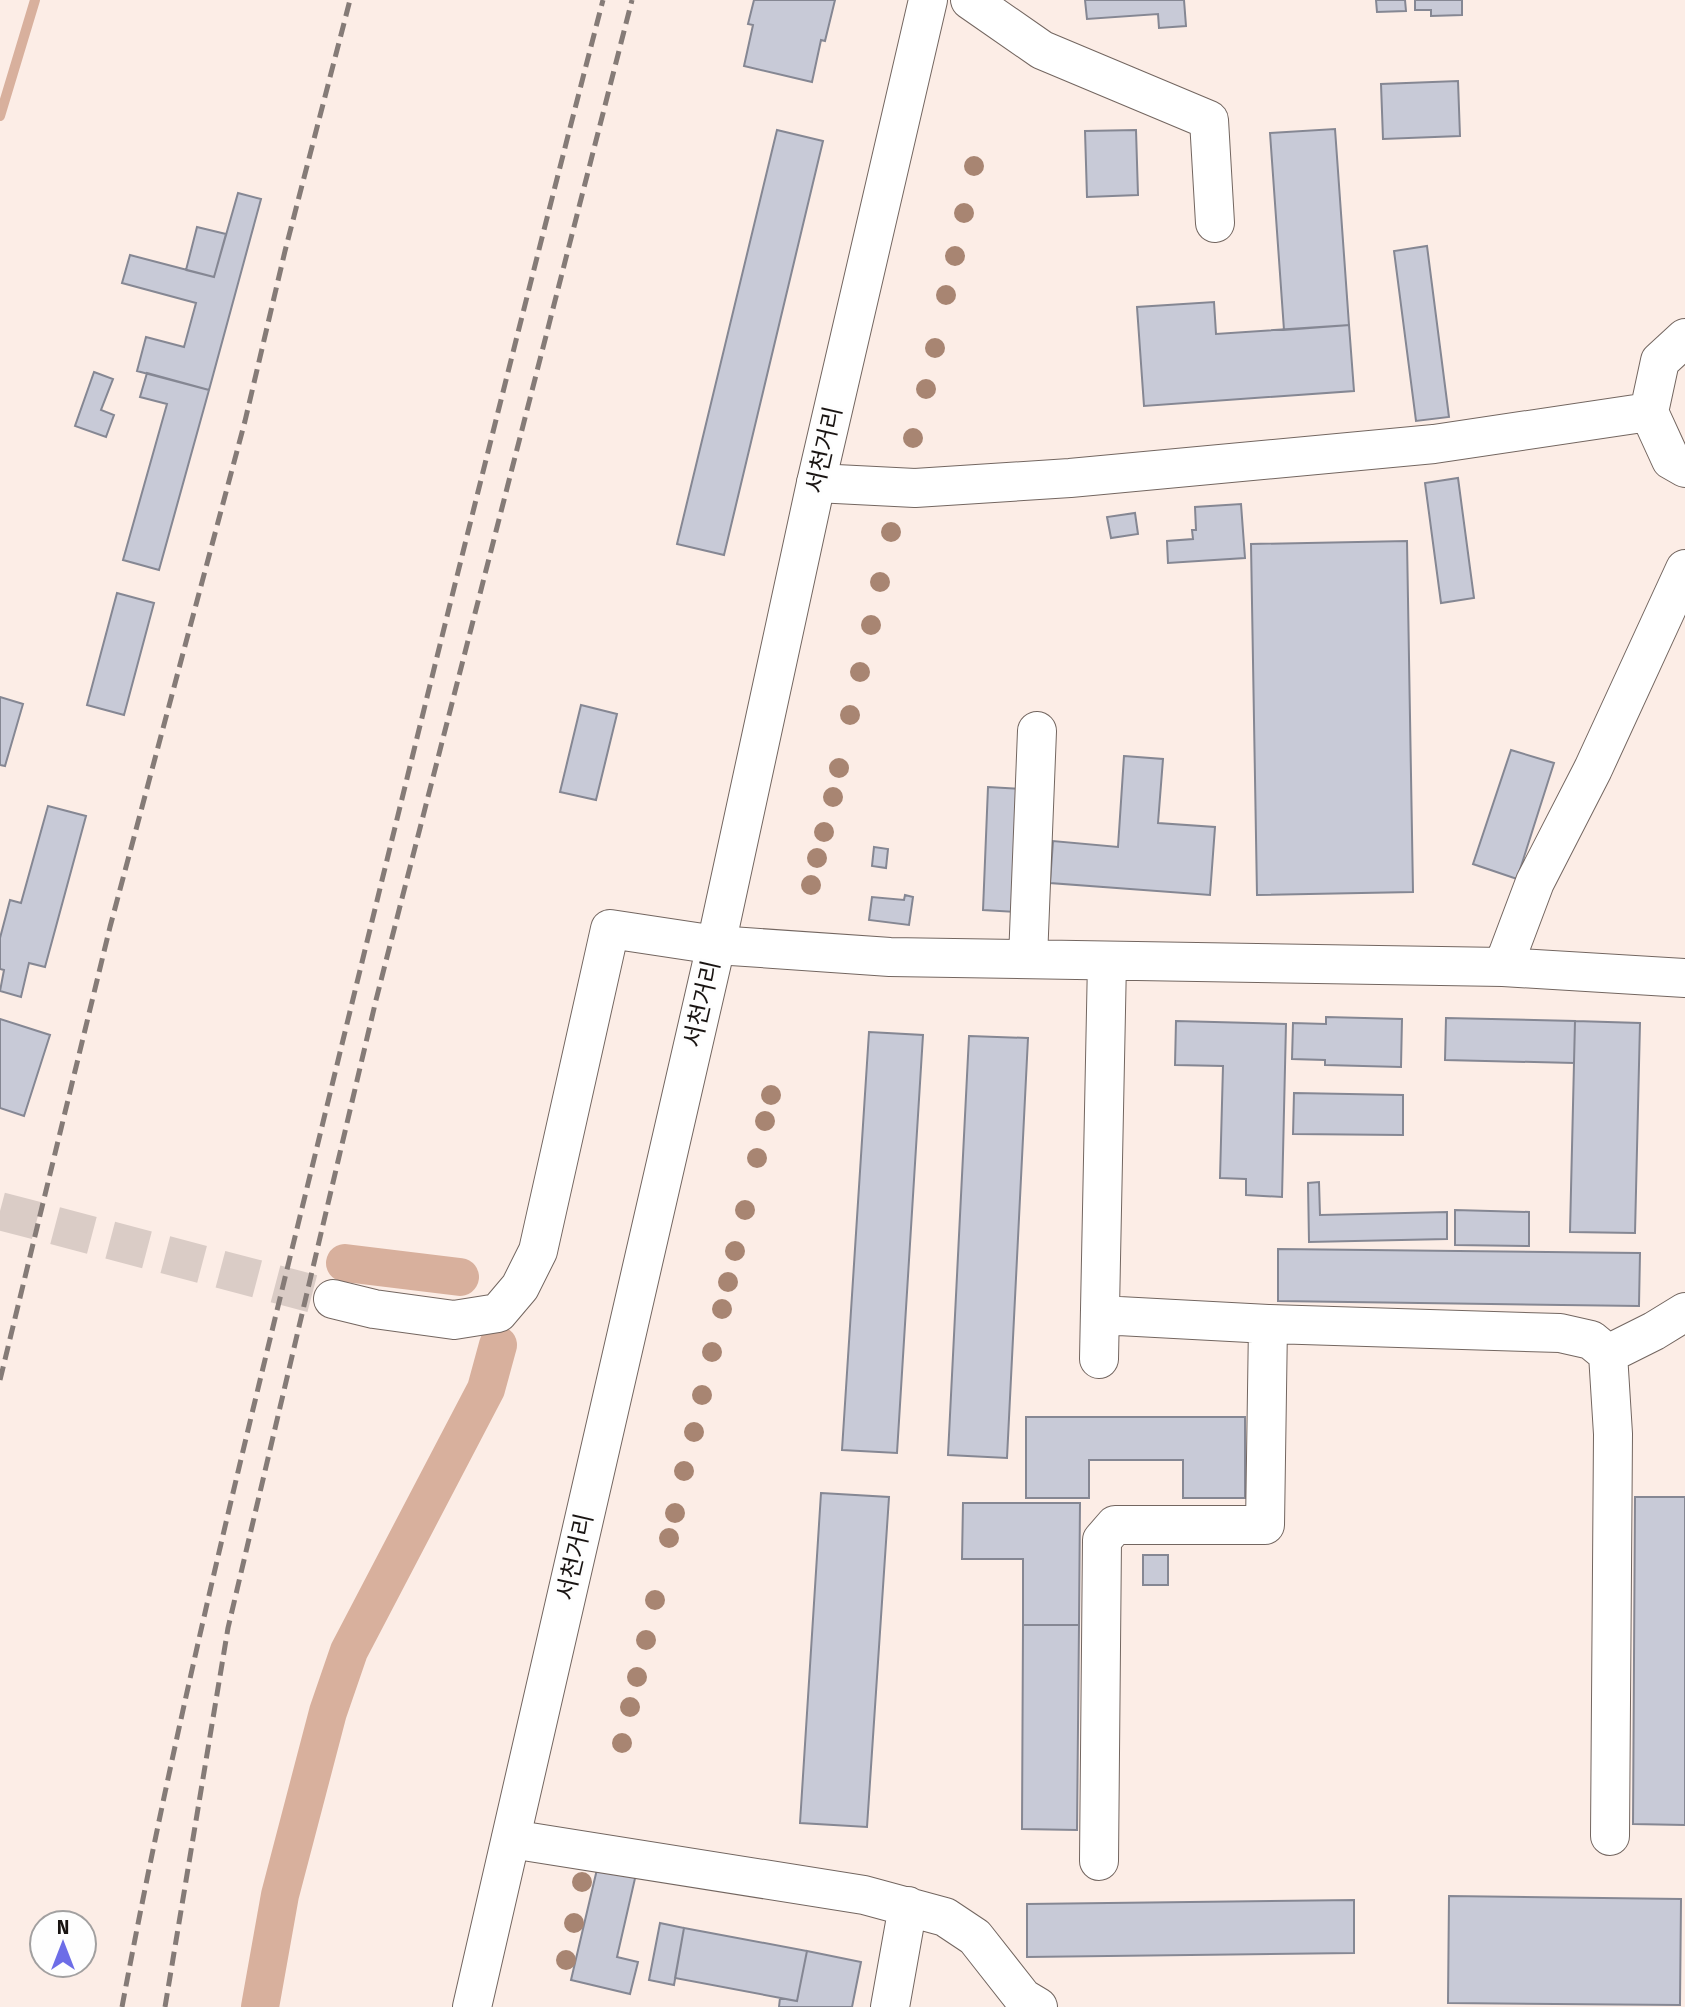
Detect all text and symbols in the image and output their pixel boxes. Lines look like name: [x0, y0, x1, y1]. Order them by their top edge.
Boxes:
street label: 서천거리: [800, 404, 848, 496]
street label: 서천거리: [678, 958, 726, 1050]
street label: 서천거리: [551, 1511, 599, 1603]
north arrow: [28, 1909, 98, 1979]
text: N: [57, 1916, 69, 1939]

